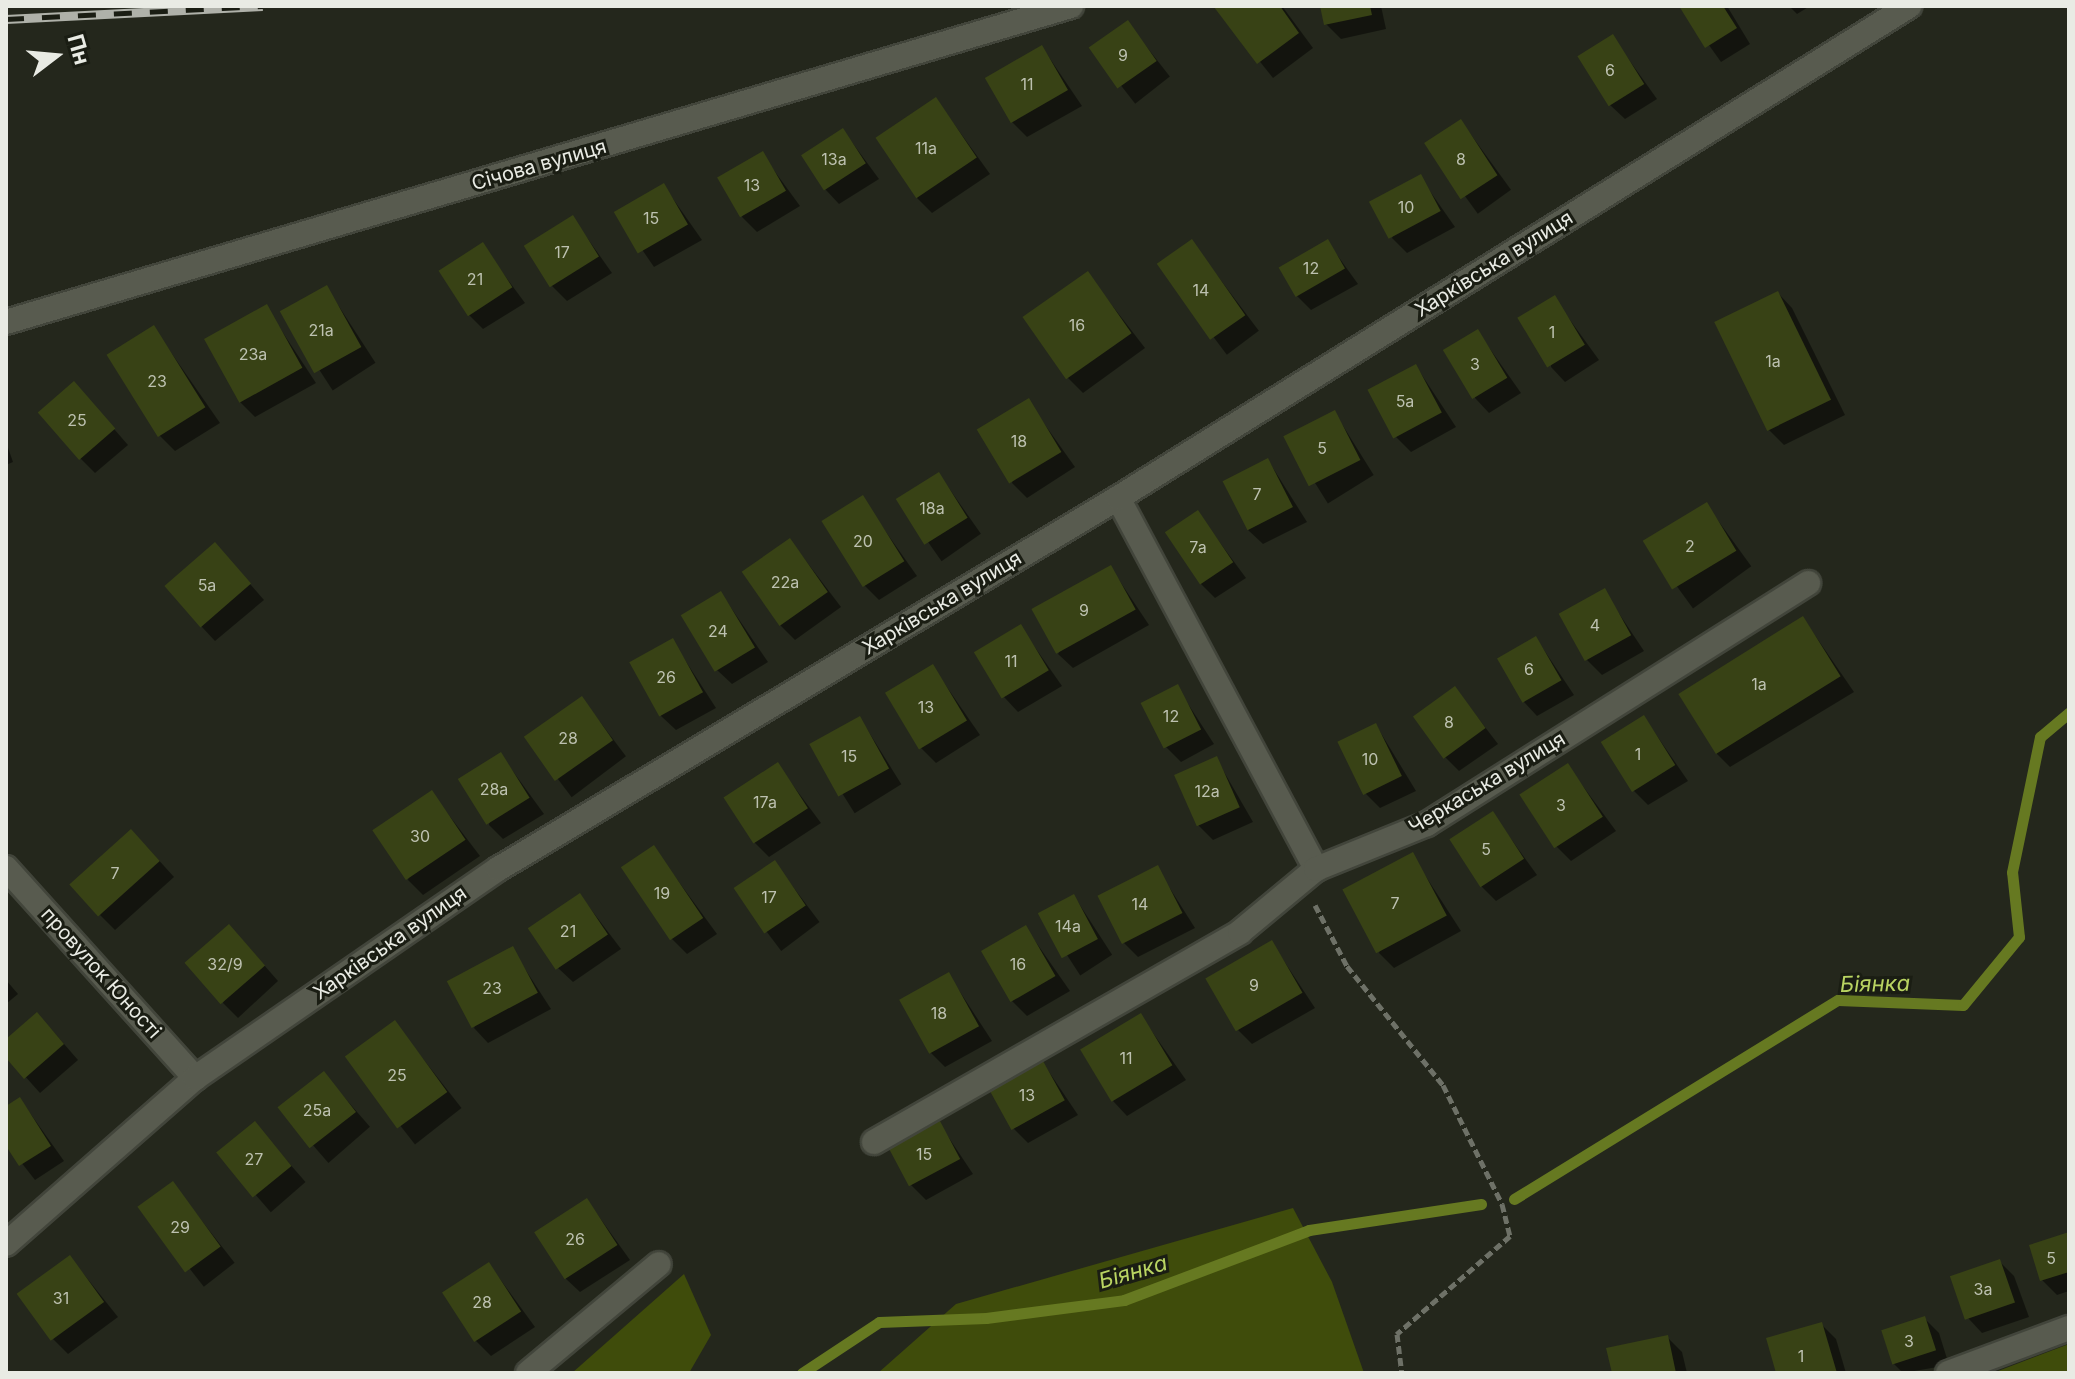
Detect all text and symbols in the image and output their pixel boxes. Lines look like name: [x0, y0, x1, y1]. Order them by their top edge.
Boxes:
north arrow: [16, 16, 96, 96]
text: Пн: [62, 31, 96, 67]
house number: 9: [1118, 45, 1128, 65]
house number: 6: [1605, 60, 1615, 80]
house number: 11: [1020, 74, 1034, 94]
street label: Січова вулиця: [469, 134, 609, 196]
house number: 11а: [915, 138, 937, 158]
house number: 13а: [821, 149, 847, 169]
house number: 8: [1456, 149, 1466, 169]
house number: 13: [744, 175, 760, 195]
house number: 10: [1398, 197, 1414, 217]
street label: Харківська вулиця: [1411, 206, 1577, 322]
house number: 15: [643, 208, 659, 228]
house number: 17: [554, 242, 570, 262]
house number: 12: [1303, 258, 1319, 278]
house number: 21: [467, 269, 483, 289]
house number: 14: [1193, 280, 1209, 300]
house number: 16: [1069, 315, 1085, 335]
house number: 21а: [308, 320, 334, 340]
house number: 1: [1549, 322, 1555, 342]
house number: 23а: [239, 344, 267, 364]
house number: 1а: [1765, 351, 1781, 371]
house number: 3: [1470, 354, 1480, 374]
house number: 23: [147, 371, 167, 391]
house number: 5а: [1396, 391, 1414, 411]
house number: 25: [67, 410, 87, 430]
house number: 18: [1011, 431, 1027, 451]
house number: 5: [1317, 438, 1327, 458]
house number: 7: [1252, 484, 1262, 504]
house number: 18а: [919, 498, 945, 518]
house number: 20: [853, 531, 873, 551]
house number: 2: [1685, 536, 1695, 556]
house number: 7а: [1189, 537, 1207, 557]
street label: Харківська вулиця: [858, 546, 1026, 660]
house number: 22а: [771, 572, 799, 592]
house number: 5а: [198, 575, 216, 595]
house number: 9: [1079, 600, 1089, 620]
house number: 4: [1590, 615, 1600, 635]
house number: 24: [708, 621, 728, 641]
house number: 11: [1004, 651, 1018, 671]
house number: 6: [1524, 659, 1534, 679]
house number: 26: [656, 667, 676, 687]
house number: 1а: [1751, 674, 1767, 694]
house number: 13: [918, 697, 934, 717]
house number: 12: [1163, 706, 1179, 726]
house number: 8: [1444, 712, 1454, 732]
street label: Черкаська вулиця: [1404, 727, 1570, 839]
house number: 28: [558, 728, 578, 748]
house number: 1: [1635, 744, 1641, 764]
house number: 15: [841, 746, 857, 766]
house number: 10: [1362, 749, 1378, 769]
house number: 28а: [480, 779, 508, 799]
house number: 12а: [1194, 781, 1220, 801]
house number: 17а: [753, 792, 777, 812]
house number: 3: [1556, 795, 1566, 815]
house number: 30: [410, 826, 430, 846]
house number: 5: [1481, 839, 1491, 859]
house number: 7: [110, 863, 120, 883]
street label: Харківська вулиця: [309, 881, 471, 1005]
house number: 19: [654, 883, 670, 903]
house number: 17: [761, 887, 777, 907]
house number: 7: [1390, 893, 1400, 913]
house number: 14: [1132, 894, 1148, 914]
street label: провулок Юності: [36, 903, 166, 1043]
house number: 14а: [1055, 916, 1081, 936]
house number: 21: [560, 921, 576, 941]
house number: 32/9: [207, 954, 243, 974]
house number: 16: [1010, 954, 1026, 974]
water label: Біянка: [1840, 970, 1910, 998]
house number: 9: [1249, 975, 1259, 995]
house number: 23: [482, 978, 502, 998]
house number: 18: [931, 1003, 947, 1023]
house number: 11: [1119, 1048, 1133, 1068]
house number: 25: [387, 1065, 407, 1085]
house number: 13: [1019, 1085, 1035, 1105]
house number: 25а: [303, 1100, 331, 1120]
house number: 15: [916, 1144, 932, 1164]
house number: 27: [245, 1149, 263, 1169]
house number: 29: [170, 1217, 190, 1237]
house number: 26: [565, 1229, 585, 1249]
house number: 5: [2046, 1248, 2056, 1268]
water label: Біянка: [1096, 1250, 1170, 1294]
house number: 3а: [1974, 1279, 1992, 1299]
house number: 31: [53, 1288, 69, 1308]
house number: 28: [472, 1292, 492, 1312]
house number: 3: [1904, 1331, 1914, 1351]
house number: 1: [1798, 1346, 1804, 1366]

